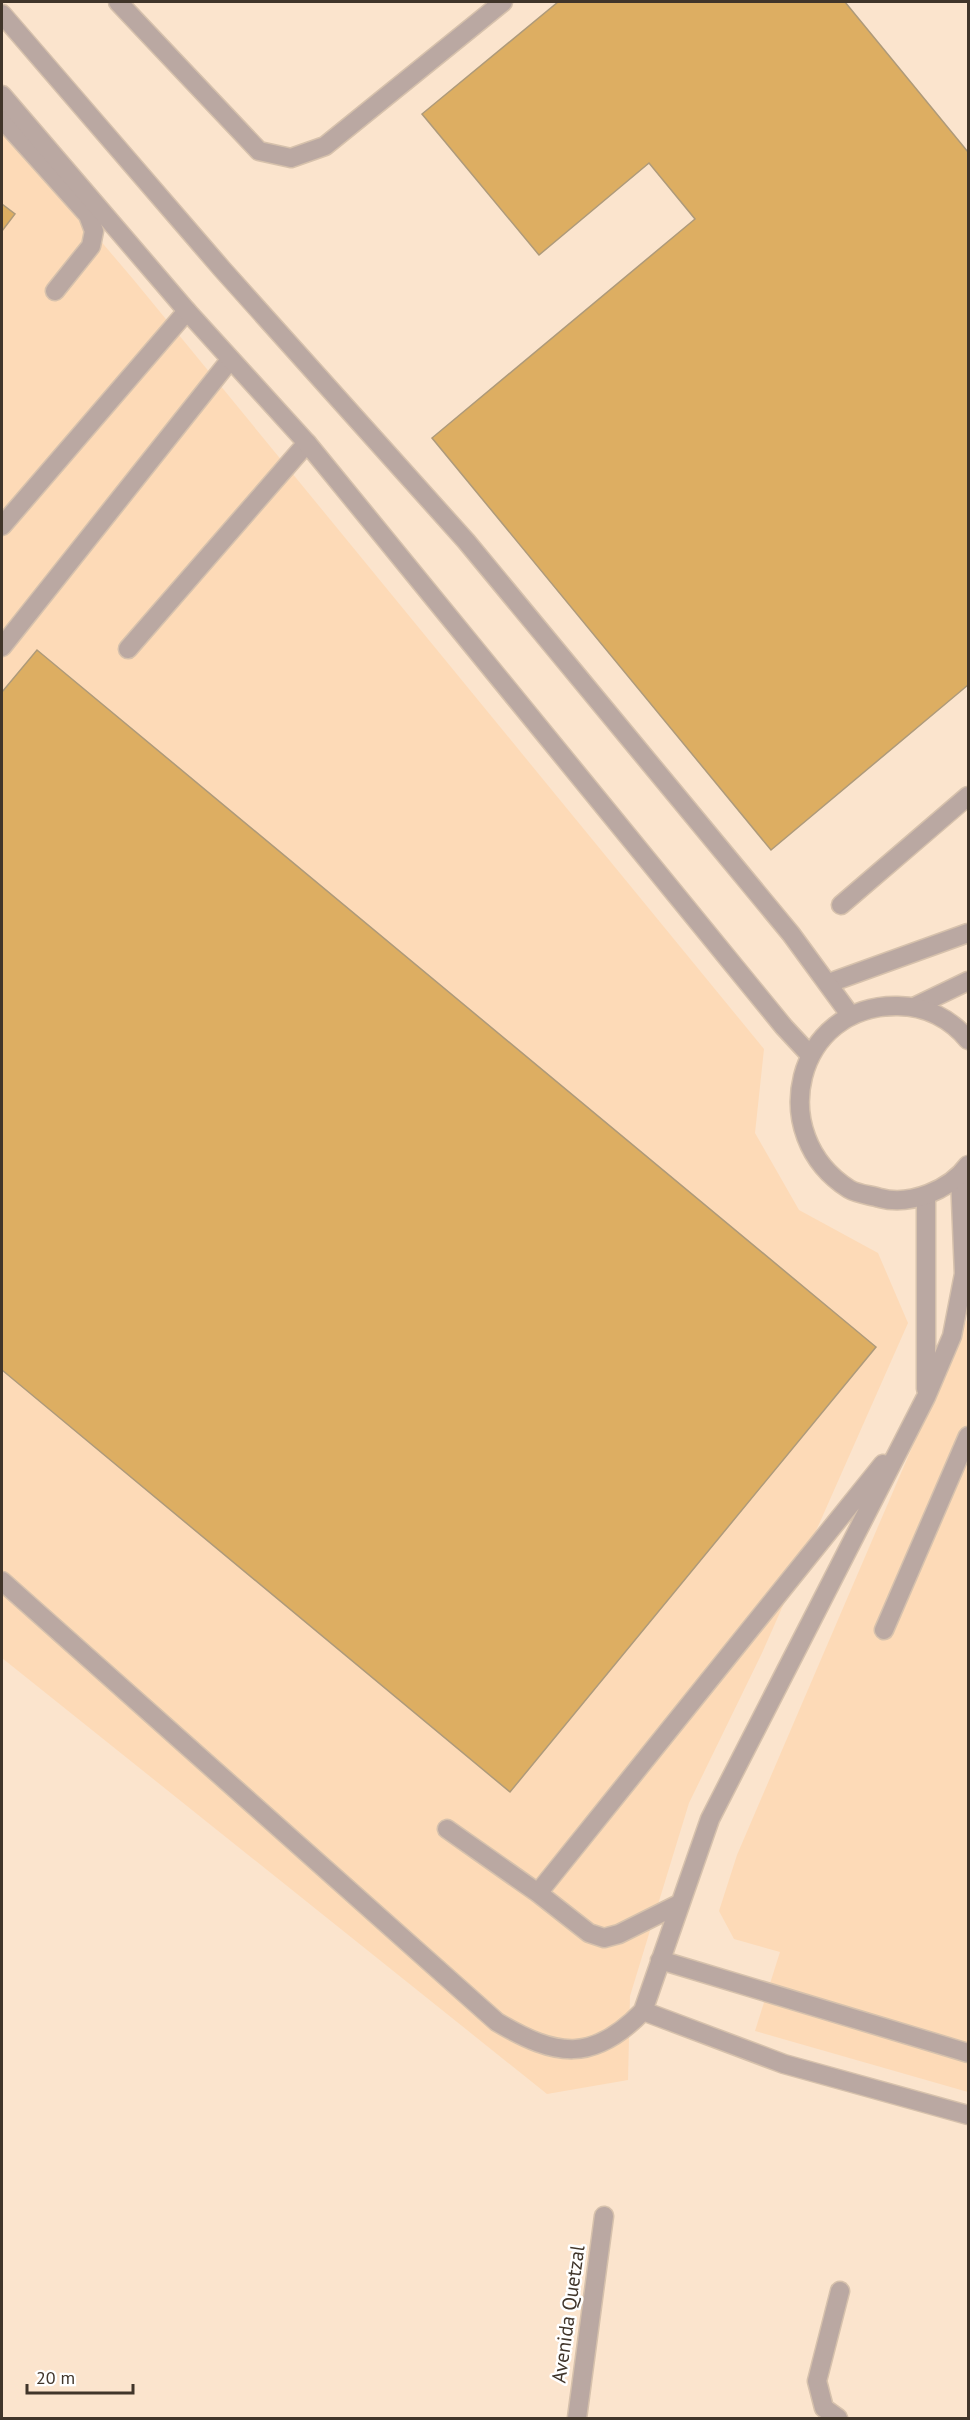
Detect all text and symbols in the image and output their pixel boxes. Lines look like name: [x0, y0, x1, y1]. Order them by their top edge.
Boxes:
street label: Avenida Quetzal: [545, 2243, 591, 2385]
scale bar: [27, 2357, 134, 2395]
text: 20 m: [36, 2366, 75, 2389]

